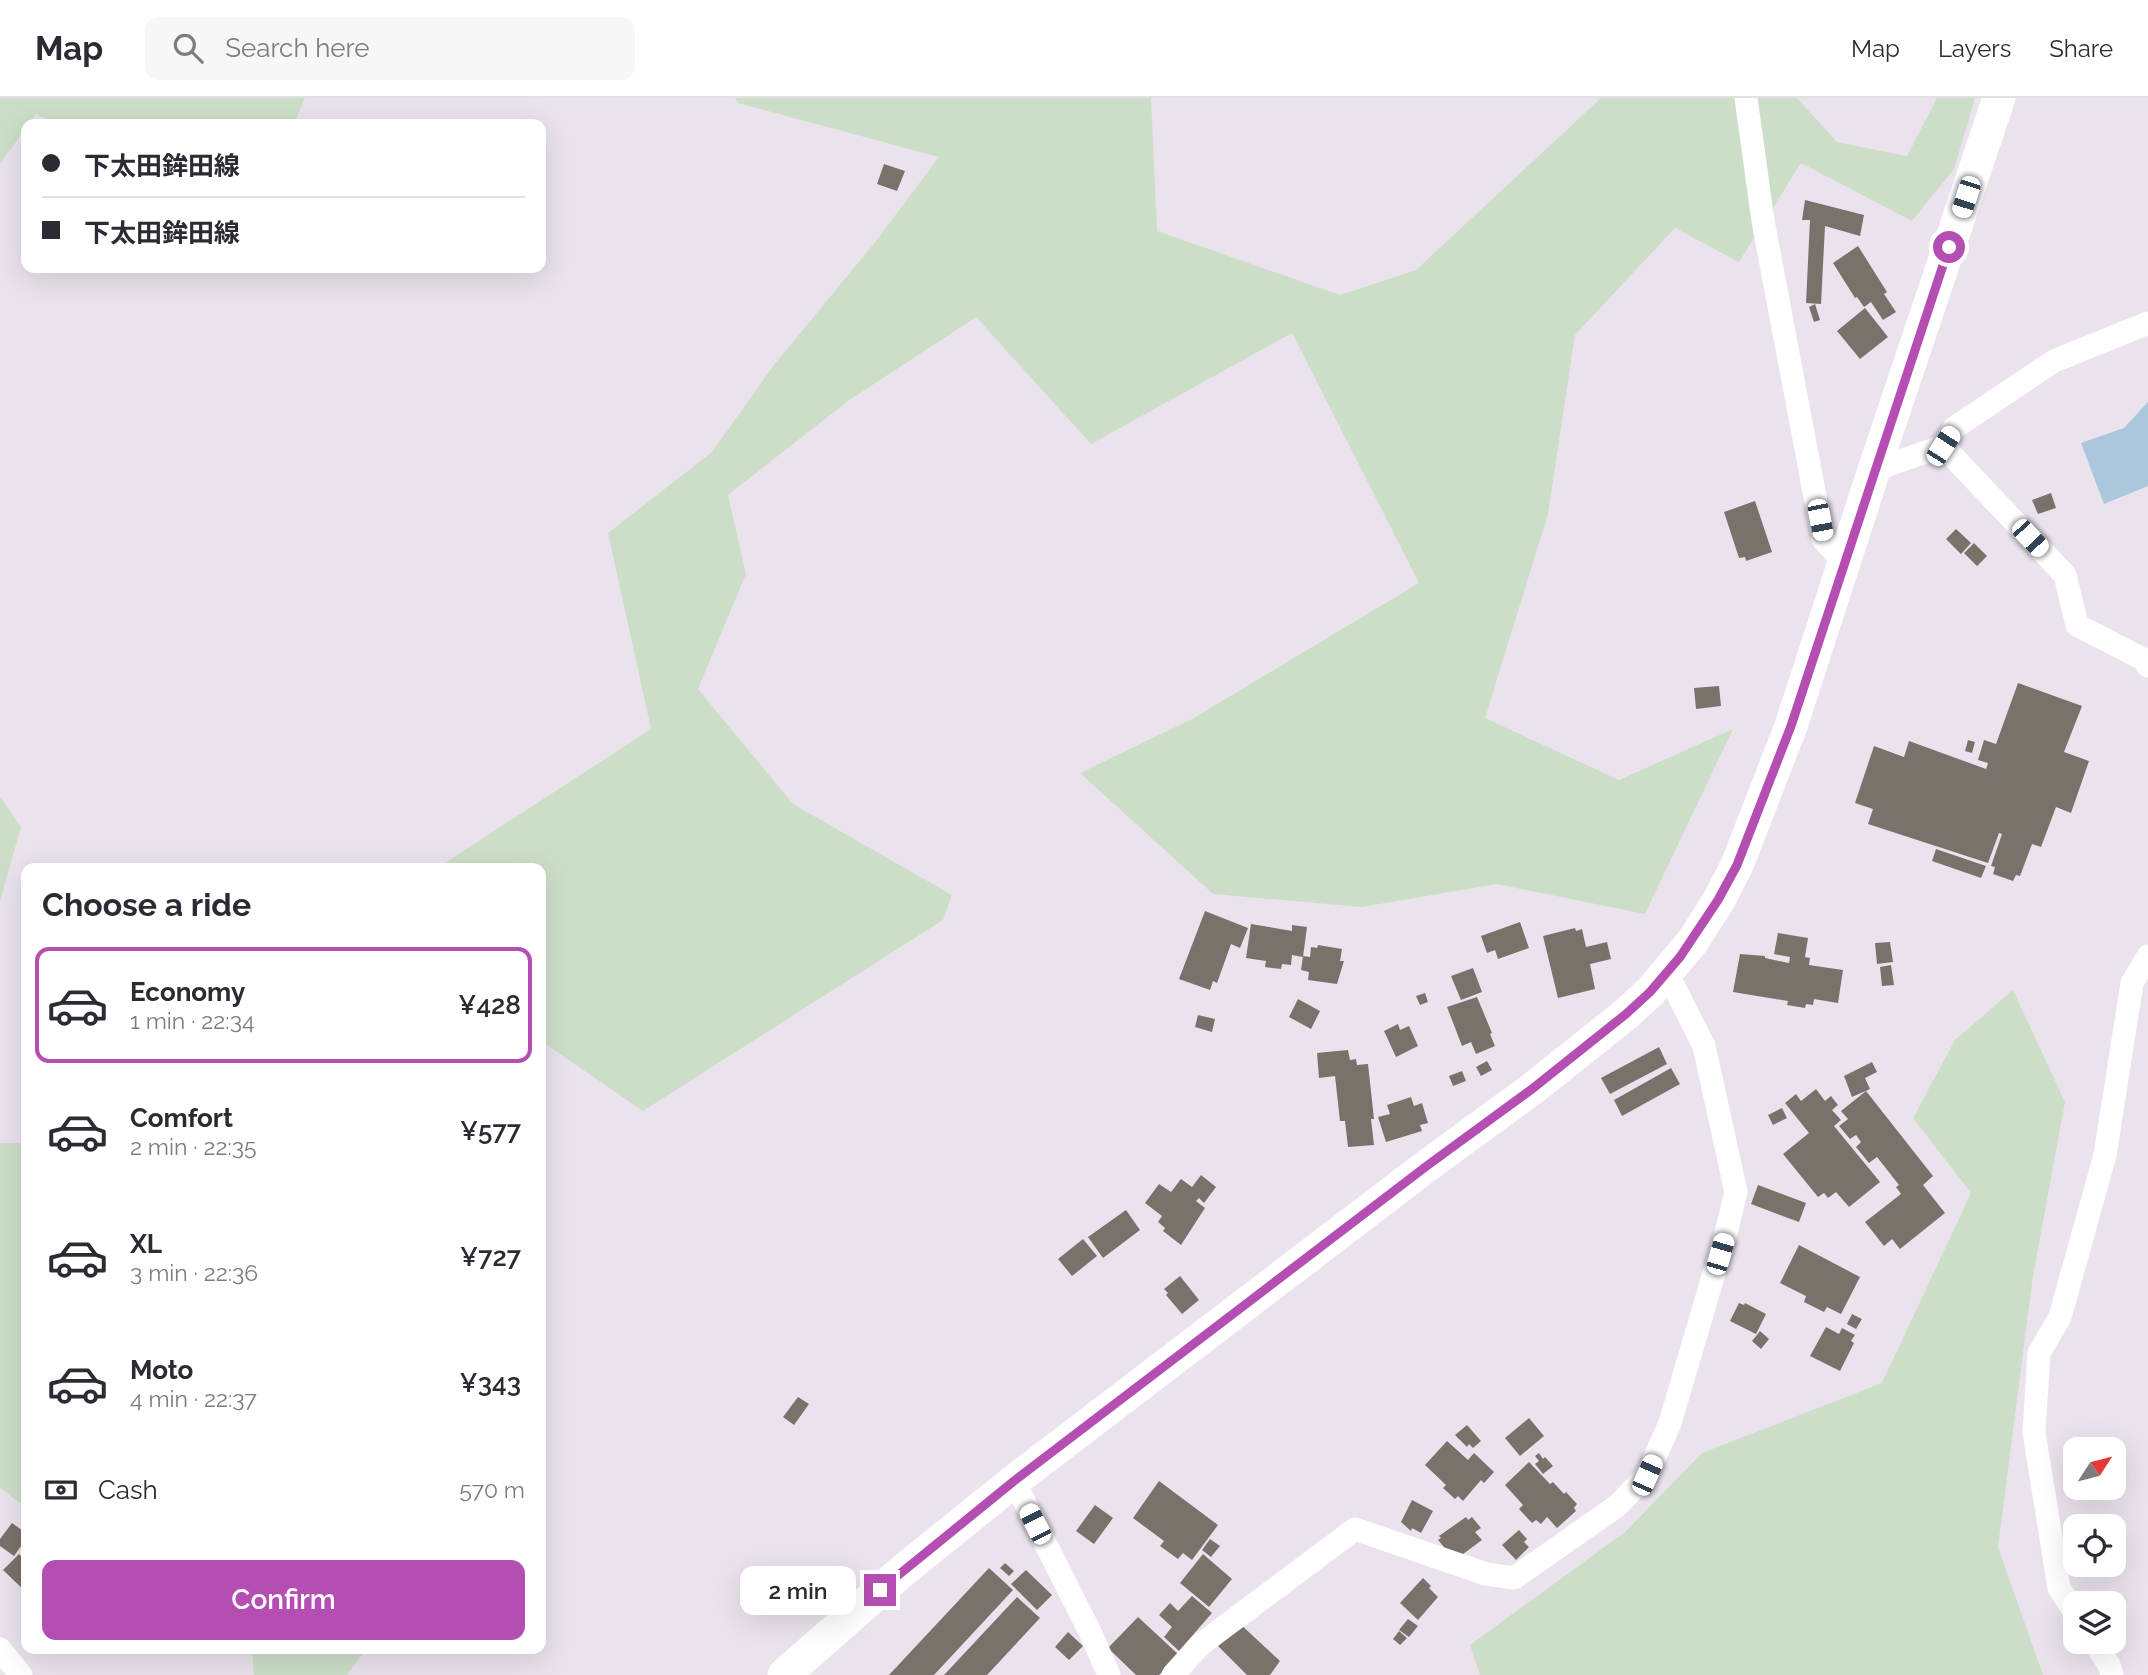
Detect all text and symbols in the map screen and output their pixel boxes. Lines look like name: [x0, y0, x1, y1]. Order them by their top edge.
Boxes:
search box: [145, 17, 635, 80]
text: Map: [35, 29, 103, 68]
icon: search: [169, 29, 207, 67]
text: Search here: [225, 33, 370, 63]
text: Map: [1851, 34, 1900, 63]
text: Layers: [1938, 34, 2011, 63]
text: Share: [2049, 34, 2113, 63]
text: 下太田鉾田線: [84, 151, 240, 181]
car: [1950, 174, 1983, 220]
text: 下太田鉾田線: [84, 218, 240, 248]
route start: [1933, 231, 1965, 263]
car: [1923, 423, 1964, 469]
car: [1806, 497, 1835, 543]
car: [2008, 515, 2053, 561]
text: Choose a ride: [42, 886, 251, 923]
icon: car: [46, 974, 109, 1037]
text: Economy: [130, 977, 245, 1007]
text: ¥428: [458, 990, 521, 1020]
text: 1 min · 22:34: [130, 1007, 254, 1034]
icon: car: [46, 1100, 109, 1163]
text: Comfort: [130, 1103, 233, 1133]
text: ¥577: [460, 1116, 521, 1146]
text: 2 min · 22:35: [130, 1133, 257, 1160]
icon: car: [46, 1226, 109, 1289]
text: XL: [130, 1229, 162, 1259]
car: [1705, 1231, 1736, 1277]
text: ¥727: [460, 1242, 521, 1272]
text: 3 min · 22:36: [130, 1259, 258, 1286]
icon: car: [46, 1352, 109, 1415]
text: Moto: [130, 1355, 193, 1385]
text: ¥343: [460, 1368, 521, 1398]
text: 4 min · 22:37: [130, 1385, 257, 1412]
north arrow: [2063, 1437, 2126, 1500]
map controls: [2063, 1437, 2126, 1654]
car: [1629, 1452, 1666, 1498]
icon: cash: [42, 1471, 80, 1509]
text: Cash: [98, 1475, 158, 1505]
text: 570 m: [459, 1476, 525, 1503]
car: [1017, 1501, 1054, 1547]
button: locate: [2063, 1514, 2126, 1577]
button: Confirm: [42, 1560, 525, 1640]
callout: 2 min: [740, 1566, 856, 1614]
route end: [864, 1574, 896, 1606]
text: 2 min: [769, 1577, 827, 1604]
button: layers: [2063, 1591, 2126, 1654]

